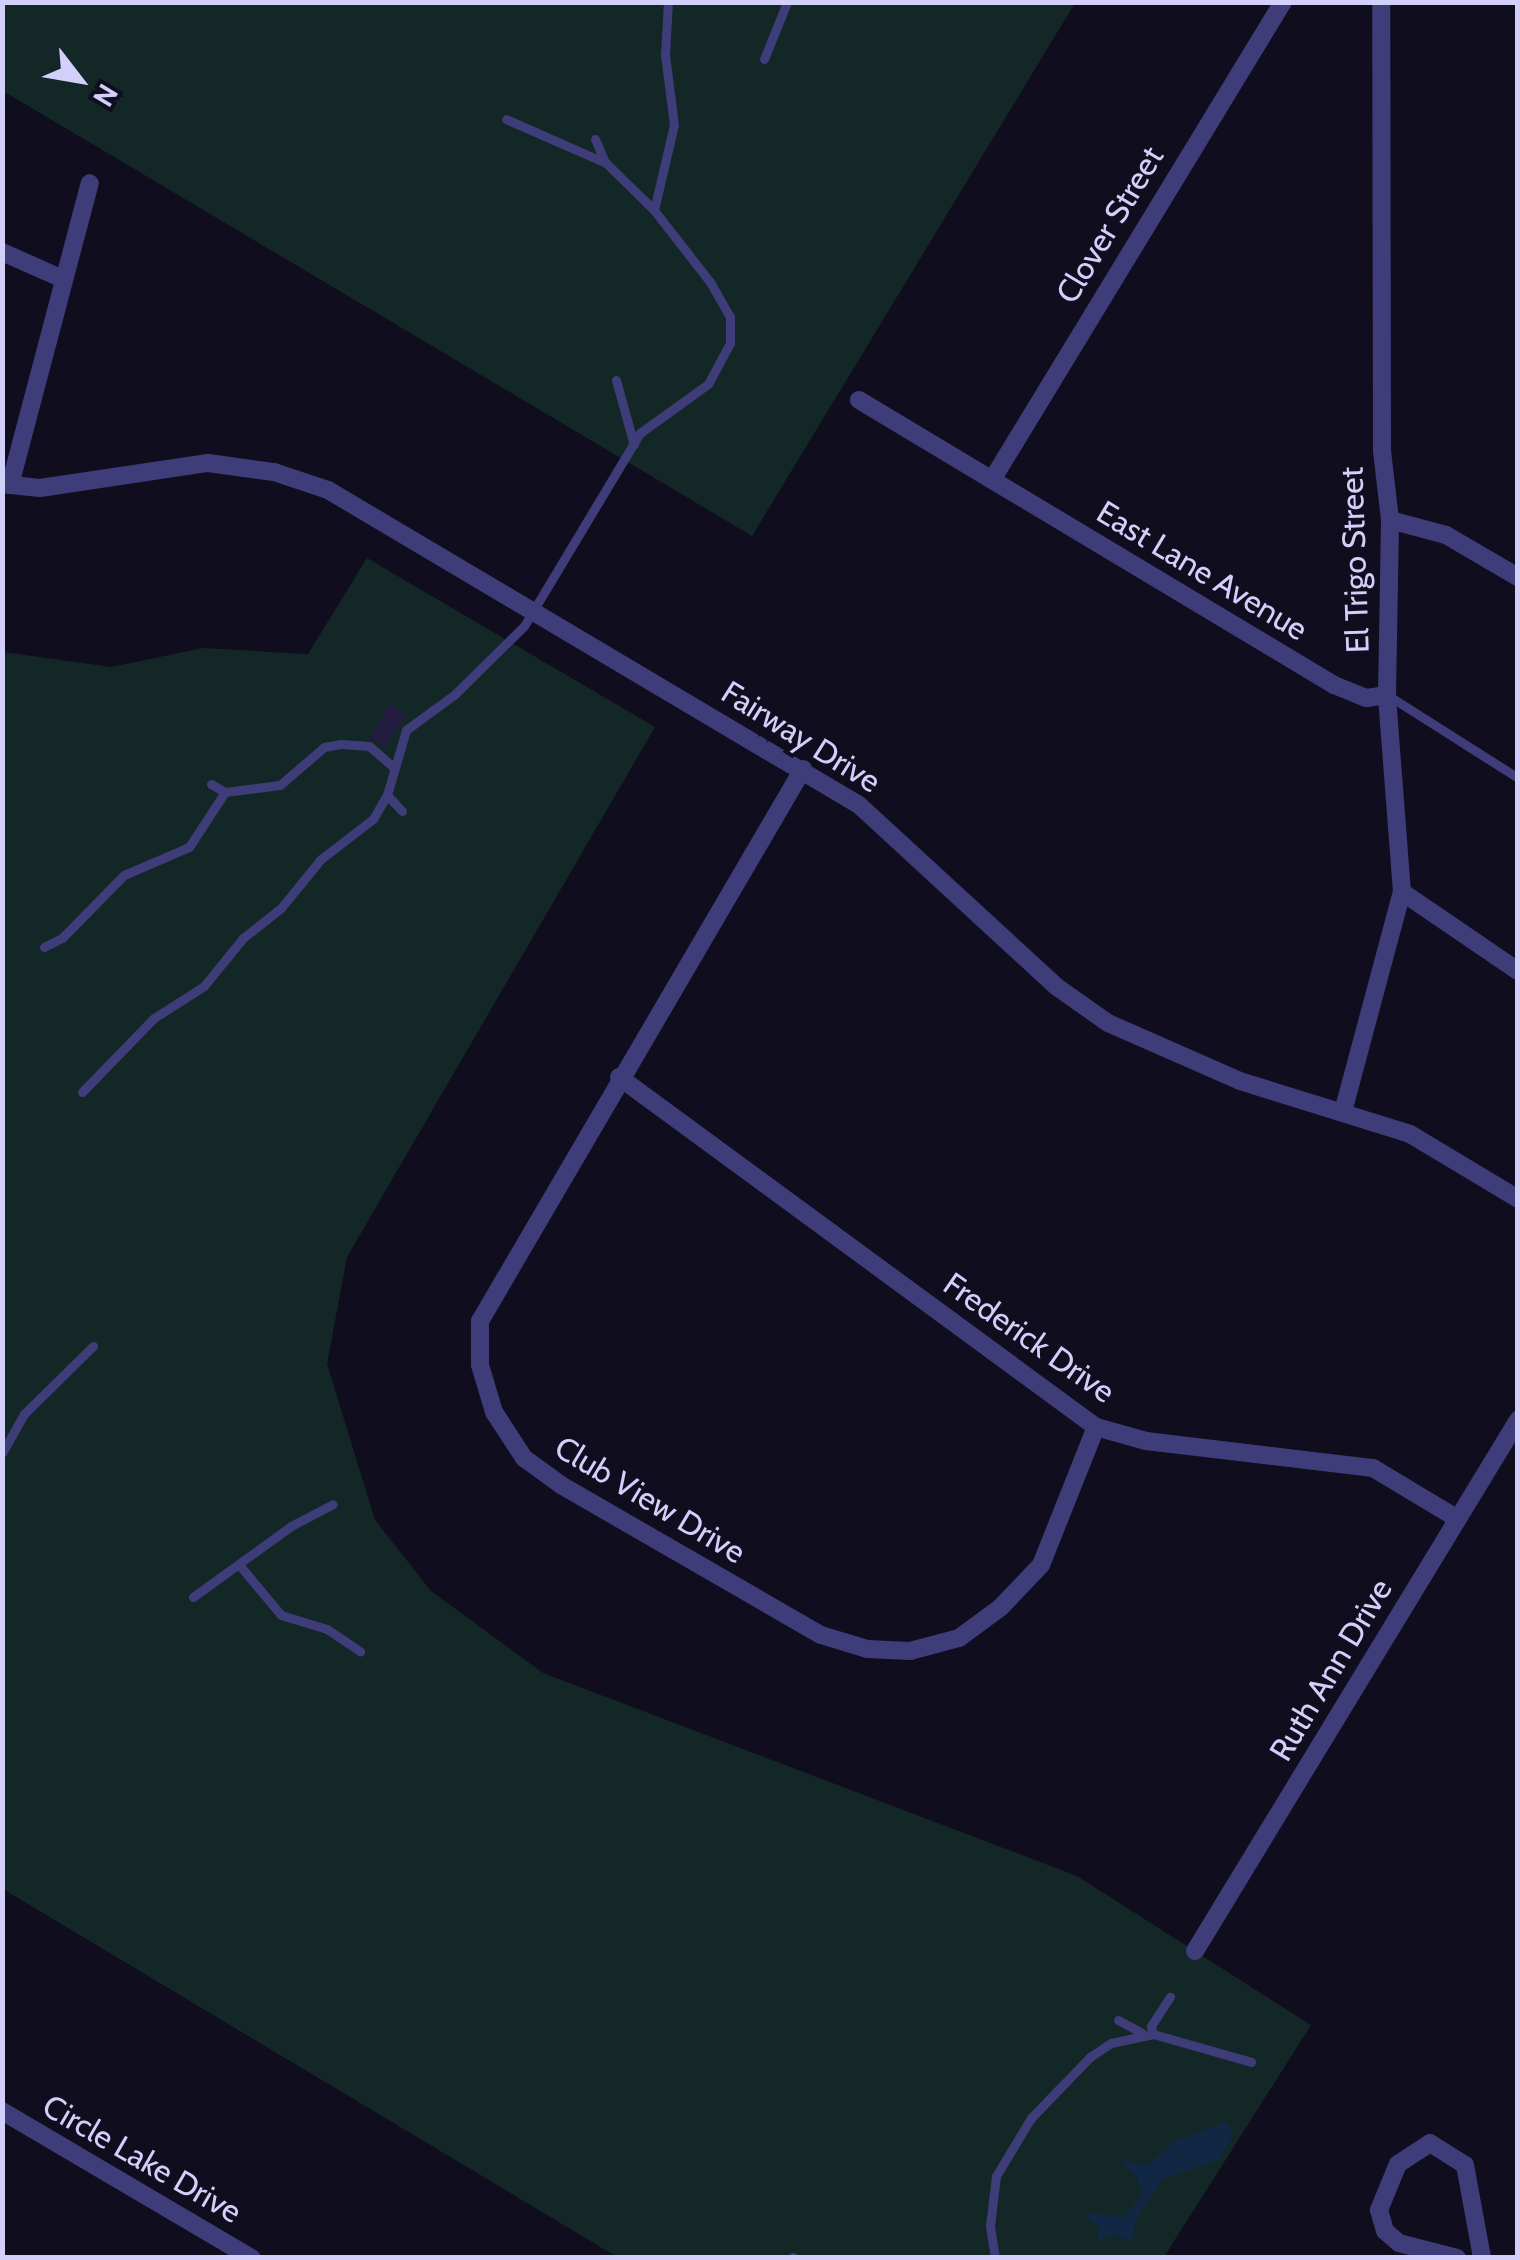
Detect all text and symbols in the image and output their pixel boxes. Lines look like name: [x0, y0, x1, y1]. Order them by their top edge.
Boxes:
north arrow: [30, 30, 130, 130]
text: N: [86, 78, 125, 113]
street label: Clover Street: [1048, 140, 1172, 310]
street label: El Trigo Street: [1333, 466, 1377, 654]
street label: East Lane Avenue: [1090, 493, 1314, 649]
street label: Fairway Drive: [714, 673, 888, 801]
street label: Frederick Drive: [936, 1265, 1122, 1411]
street label: Club View Drive: [548, 1428, 752, 1572]
street label: Ruth Ann Drive: [1262, 1572, 1400, 1768]
street label: Circle Lake Drive: [36, 2087, 248, 2231]

